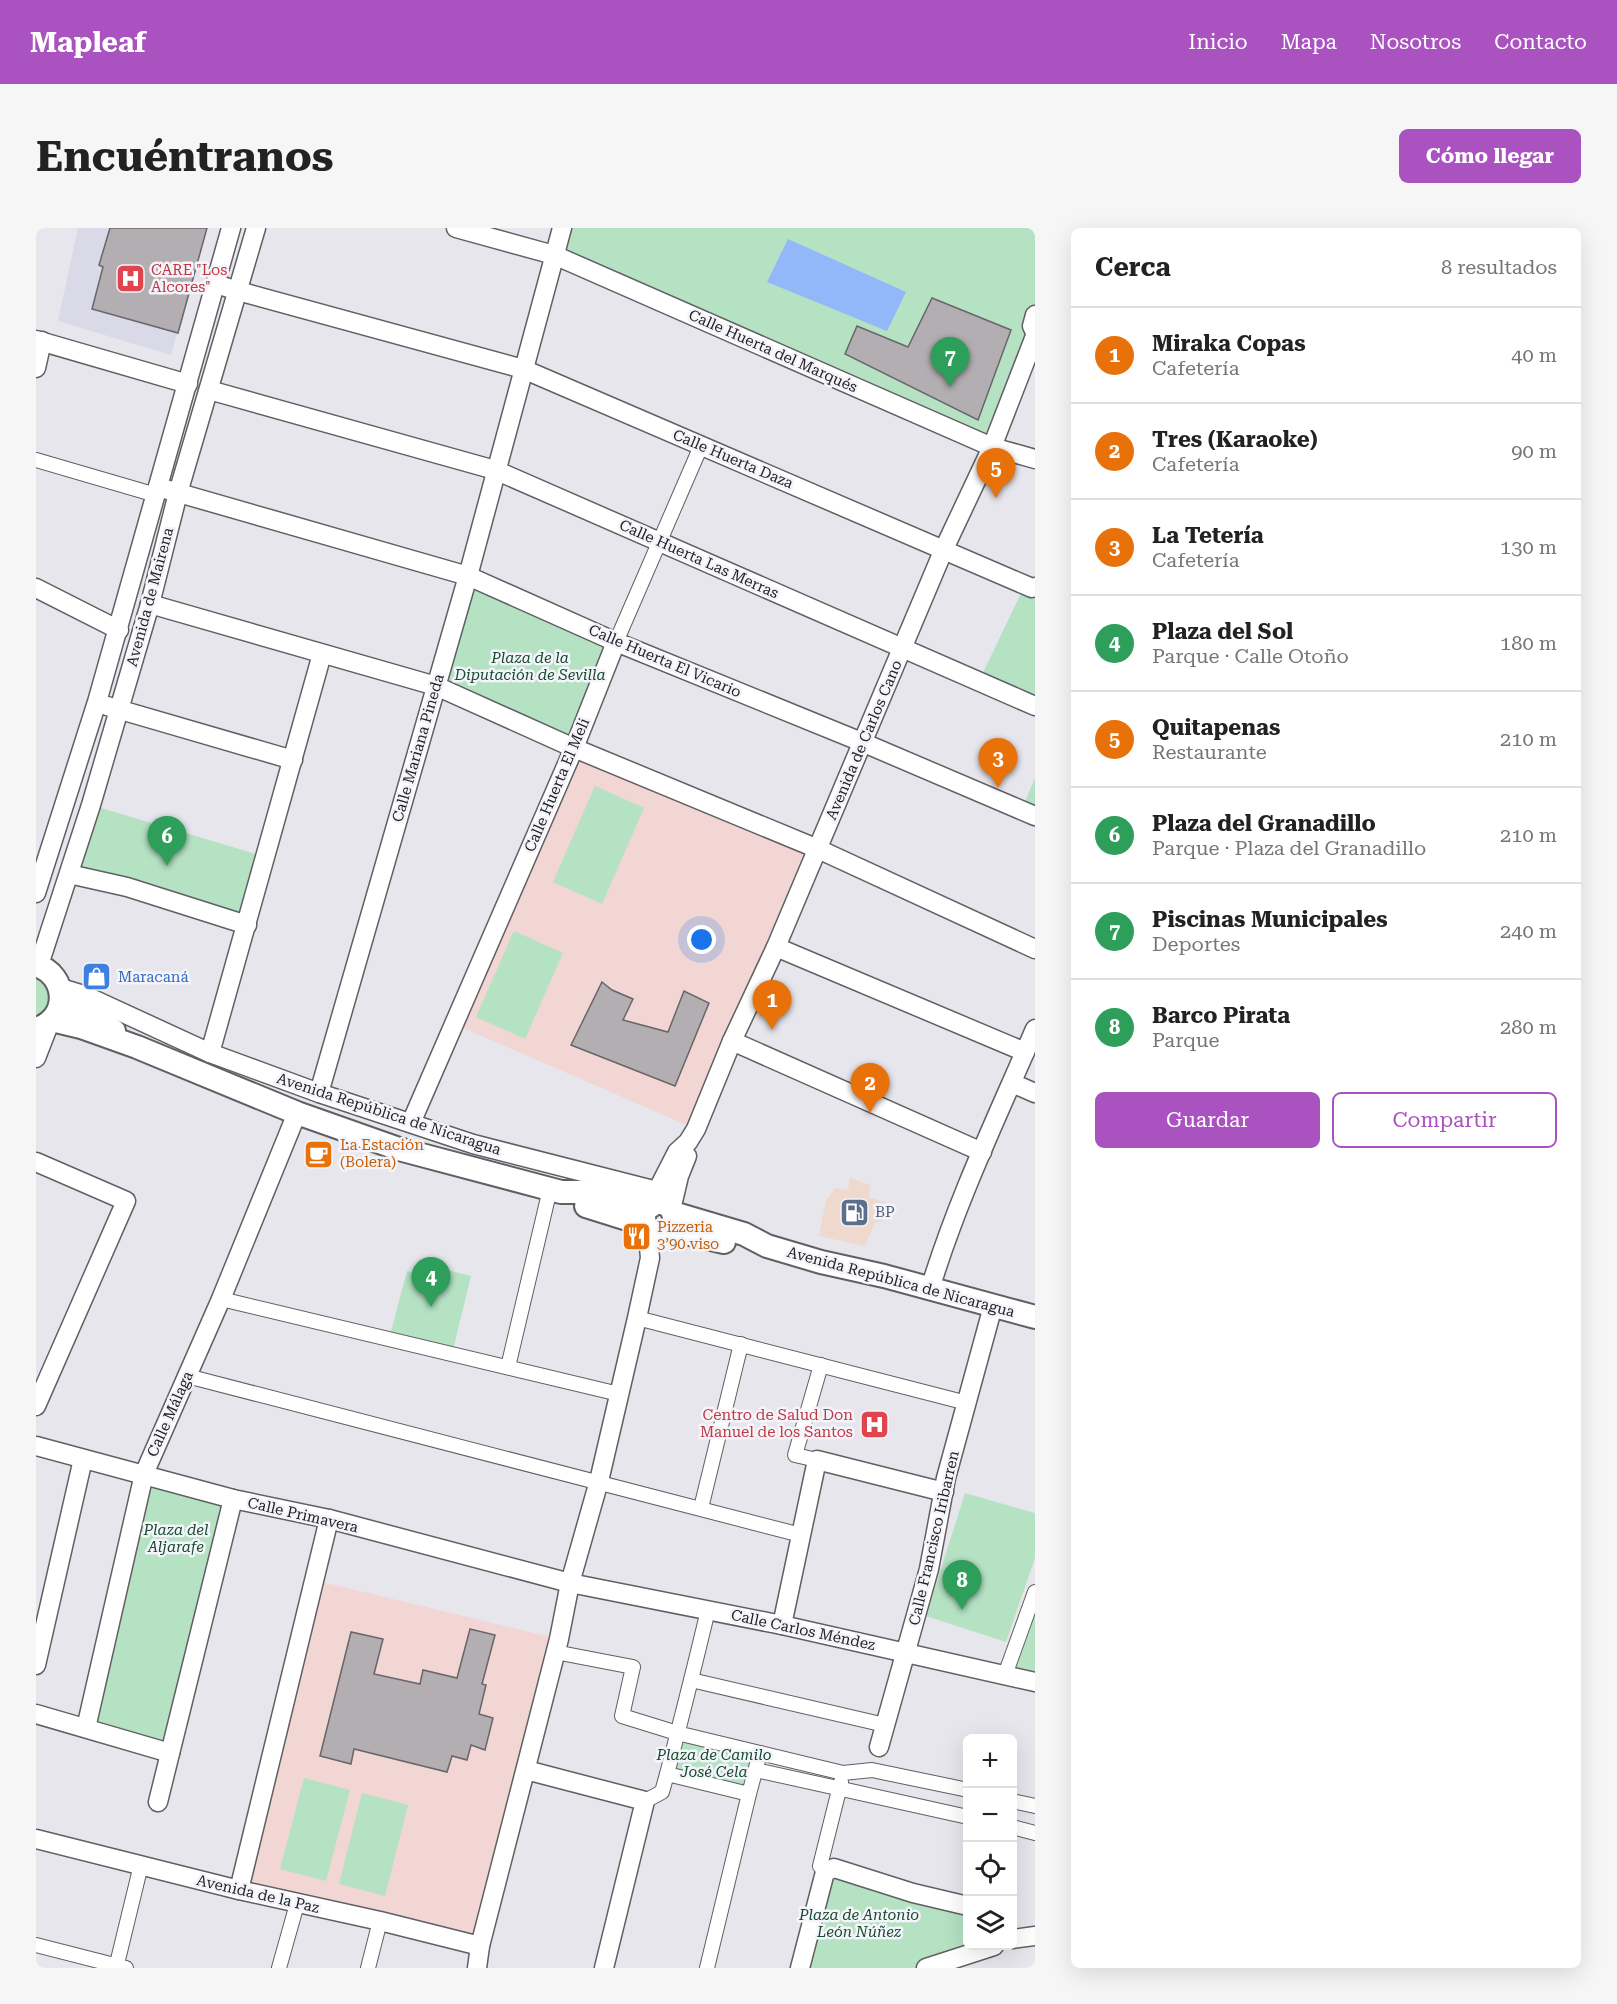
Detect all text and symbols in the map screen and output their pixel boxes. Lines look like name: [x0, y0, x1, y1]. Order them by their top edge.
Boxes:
text: Mapleaf: [30, 26, 146, 59]
text: Inicio: [1188, 30, 1248, 54]
text: Mapa: [1281, 30, 1337, 54]
text: Nosotros: [1370, 30, 1461, 54]
text: Contacto: [1494, 30, 1587, 54]
button: Cómo llegar: [1399, 129, 1581, 183]
text: Encuéntranos: [36, 132, 334, 181]
text: Cerca: [1095, 252, 1171, 282]
text: 8 resultados: [1441, 255, 1557, 279]
place label: CARE "Los Alcores": [151, 261, 227, 296]
hospital icon: CARE "Los Alcores": [114, 263, 146, 295]
street label: Calle Huerta del Marqués: [686, 306, 860, 396]
text: Miraka Copas: [1152, 331, 1306, 356]
pin: 7: [930, 338, 970, 387]
text: 1: [1109, 343, 1120, 367]
text: 40 m: [1511, 343, 1557, 367]
text: Cafetería: [1152, 356, 1240, 380]
street label: Calle Huerta Daza: [670, 426, 796, 492]
text: Tres (Karaoke): [1152, 427, 1318, 452]
text: 2: [1109, 439, 1120, 463]
text: 90 m: [1511, 439, 1557, 463]
pin: 5: [976, 448, 1016, 498]
text: Cafetería: [1152, 452, 1240, 476]
street label: Calle Huerta Las Merras: [617, 516, 781, 602]
text: La Tetería: [1152, 523, 1264, 548]
street label: Avenida de Mairena: [123, 525, 177, 669]
text: 3: [1109, 535, 1120, 559]
text: 130 m: [1500, 535, 1557, 559]
text: Cafetería: [1152, 548, 1240, 572]
text: Plaza del Sol: [1152, 619, 1293, 644]
street label: Calle Huerta El Vicario: [586, 621, 744, 701]
text: 4: [1109, 631, 1120, 655]
text: 180 m: [1500, 631, 1557, 655]
text: Parque · Calle Otoño: [1152, 644, 1349, 668]
park label: Plaza de la Diputación de Sevilla: [453, 649, 606, 684]
street label: Avenida de Carlos Cano: [822, 657, 906, 823]
street label: Calle Mariana Pineda: [388, 672, 448, 824]
street label: Calle Huerta El Meli: [521, 715, 593, 855]
text: Quitapenas: [1152, 715, 1280, 740]
text: 5: [1109, 727, 1120, 751]
text: 210 m: [1500, 727, 1557, 751]
pin: 3: [978, 738, 1018, 788]
text: Restaurante: [1152, 740, 1267, 764]
text: Plaza del Granadillo: [1152, 811, 1376, 836]
pin: 6: [148, 816, 186, 866]
text: 6: [1109, 823, 1120, 847]
text: 210 m: [1500, 823, 1557, 847]
text: Parque · Plaza del Granadillo: [1152, 836, 1426, 860]
text: Piscinas Municipales: [1152, 907, 1388, 932]
text: 7: [1109, 919, 1120, 943]
text: 240 m: [1500, 919, 1557, 943]
your location: [687, 925, 716, 954]
text: Deportes: [1152, 932, 1240, 956]
shop icon: Maracaná: [81, 961, 113, 993]
place label: Maracaná: [118, 968, 189, 986]
pin: 1: [752, 980, 792, 1030]
text: Barco Pirata: [1152, 1003, 1290, 1028]
text: 8: [1109, 1015, 1120, 1039]
text: 280 m: [1500, 1015, 1557, 1039]
text: Parque: [1152, 1028, 1219, 1052]
pin: 2: [850, 1064, 890, 1113]
street label: Avenida República de Nicaragua: [275, 1069, 503, 1159]
button: Guardar: [1095, 1092, 1320, 1148]
button: Compartir: [1332, 1092, 1557, 1148]
place label: La Estación (Bolera): [340, 1136, 424, 1171]
cafe icon: La Estación (Bolera): [303, 1138, 335, 1170]
fuel station icon: BP: [838, 1196, 870, 1228]
place label: BP: [875, 1203, 895, 1221]
place label: Pizzeria 3’90 viso: [657, 1218, 719, 1253]
restaurant icon: Pizzeria 3’90 viso: [620, 1220, 652, 1252]
street label: Avenida República de Nicaragua: [785, 1243, 1017, 1321]
pin: 4: [412, 1258, 450, 1307]
street label: Calle Málaga: [143, 1368, 197, 1460]
place label: Centro de Salud Don Manuel de los Santos: [700, 1406, 853, 1441]
hospital icon: Centro de Salud Don Manuel de los Santos: [858, 1408, 890, 1440]
street label: Calle Francisco Iribarren: [905, 1449, 963, 1627]
street label: Calle Primavera: [246, 1494, 360, 1536]
park label: Plaza del Aljarafe: [143, 1521, 209, 1556]
pin: 8: [942, 1560, 982, 1610]
street label: Calle Carlos Méndez: [729, 1606, 877, 1654]
map controls: [963, 1734, 1017, 1950]
button: +: [963, 1734, 1017, 1788]
park label: Plaza de Camilo José Cela: [656, 1746, 772, 1781]
button: −: [963, 1788, 1017, 1842]
button: locate: [963, 1842, 1017, 1896]
street label: Avenida de la Paz: [195, 1871, 321, 1917]
button: layers: [963, 1896, 1017, 1950]
park label: Plaza de Antonio León Núñez: [798, 1906, 919, 1941]

